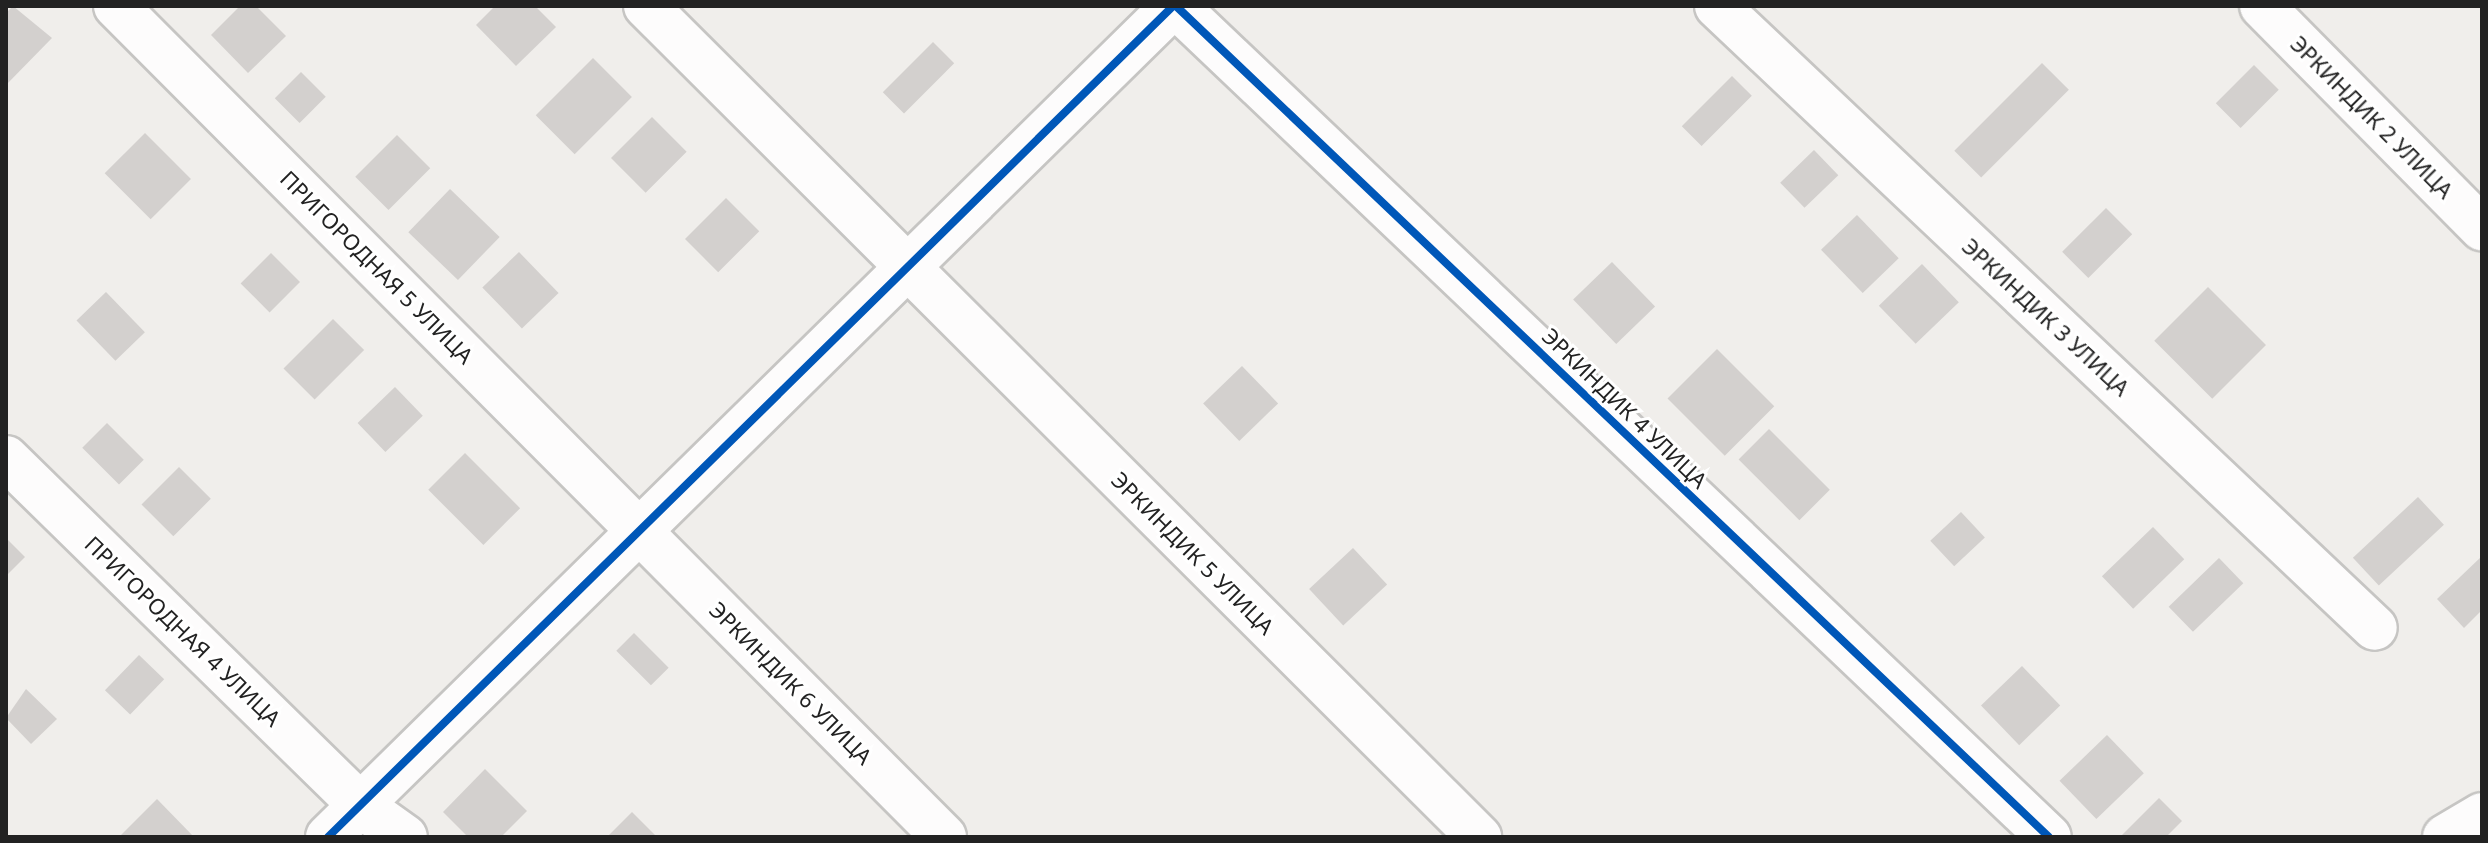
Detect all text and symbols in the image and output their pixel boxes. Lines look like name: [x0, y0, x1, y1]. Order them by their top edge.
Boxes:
street label: ЭРКИНДИК 2 УЛИЦА: [2285, 30, 2459, 204]
street label: ПРИГОРОДНАЯ 5 УЛИЦА: [275, 165, 479, 369]
street label: ЭРКИНДИК 3 УЛИЦА: [1957, 233, 2135, 401]
street label: ЭРКИНДИК 4 УЛИЦА: [1537, 323, 1713, 493]
street label: ЭРКИНДИК 5 УЛИЦА: [1106, 466, 1280, 640]
street label: ПРИГОРОДНАЯ 4 УЛИЦА: [80, 531, 286, 731]
street label: ЭРКИНДИК 6 УЛИЦА: [704, 596, 878, 770]

